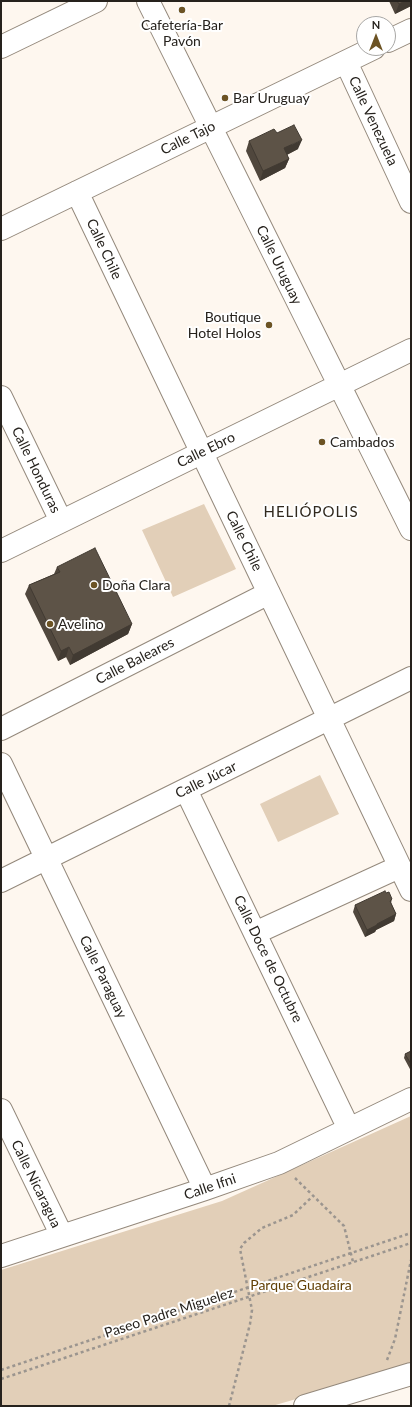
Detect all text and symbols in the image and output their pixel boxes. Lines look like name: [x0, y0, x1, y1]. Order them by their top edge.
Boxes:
marker: Cafetería-Bar Pavón: [177, 5, 187, 15]
north arrow: [356, 16, 396, 56]
place label: Cafetería-Bar Pavón: [141, 17, 223, 50]
text: N: [372, 18, 380, 31]
street label: Calle Venezuela: [345, 74, 401, 168]
place label: Bar Uruguay: [233, 90, 310, 106]
marker: Bar Uruguay: [220, 93, 230, 103]
street label: Calle Tajo: [158, 118, 218, 158]
street label: Calle Chile: [83, 216, 125, 282]
street label: Calle Uruguay: [253, 223, 305, 307]
place label: Boutique Hotel Holos: [188, 309, 261, 342]
marker: Boutique Hotel Holos: [264, 320, 274, 330]
street label: Calle Honduras: [8, 424, 64, 516]
street label: Calle Ebro: [174, 429, 238, 471]
place label: Cambados: [330, 434, 394, 450]
marker: Cambados: [317, 437, 327, 447]
district label: HELIÓPOLIS: [263, 503, 359, 521]
street label: Calle Chile: [222, 508, 266, 574]
place label: Doña Clara: [102, 577, 170, 593]
marker: Doña Clara: [89, 580, 99, 590]
place label: Avelino: [58, 616, 104, 632]
marker: Avelino: [45, 619, 55, 629]
street label: Calle Baleares: [93, 634, 177, 688]
street label: Calle Júcar: [173, 758, 239, 802]
street label: Calle Doce de Octubre: [230, 893, 306, 1025]
street label: Calle Paraguay: [76, 933, 130, 1021]
street label: Calle Nicaragua: [8, 1137, 64, 1231]
street label: Calle Ifni: [182, 1170, 238, 1204]
park label: Parque Guadaíra: [250, 1277, 352, 1293]
street label: Paseo Padre Miguelez: [102, 1284, 236, 1342]

